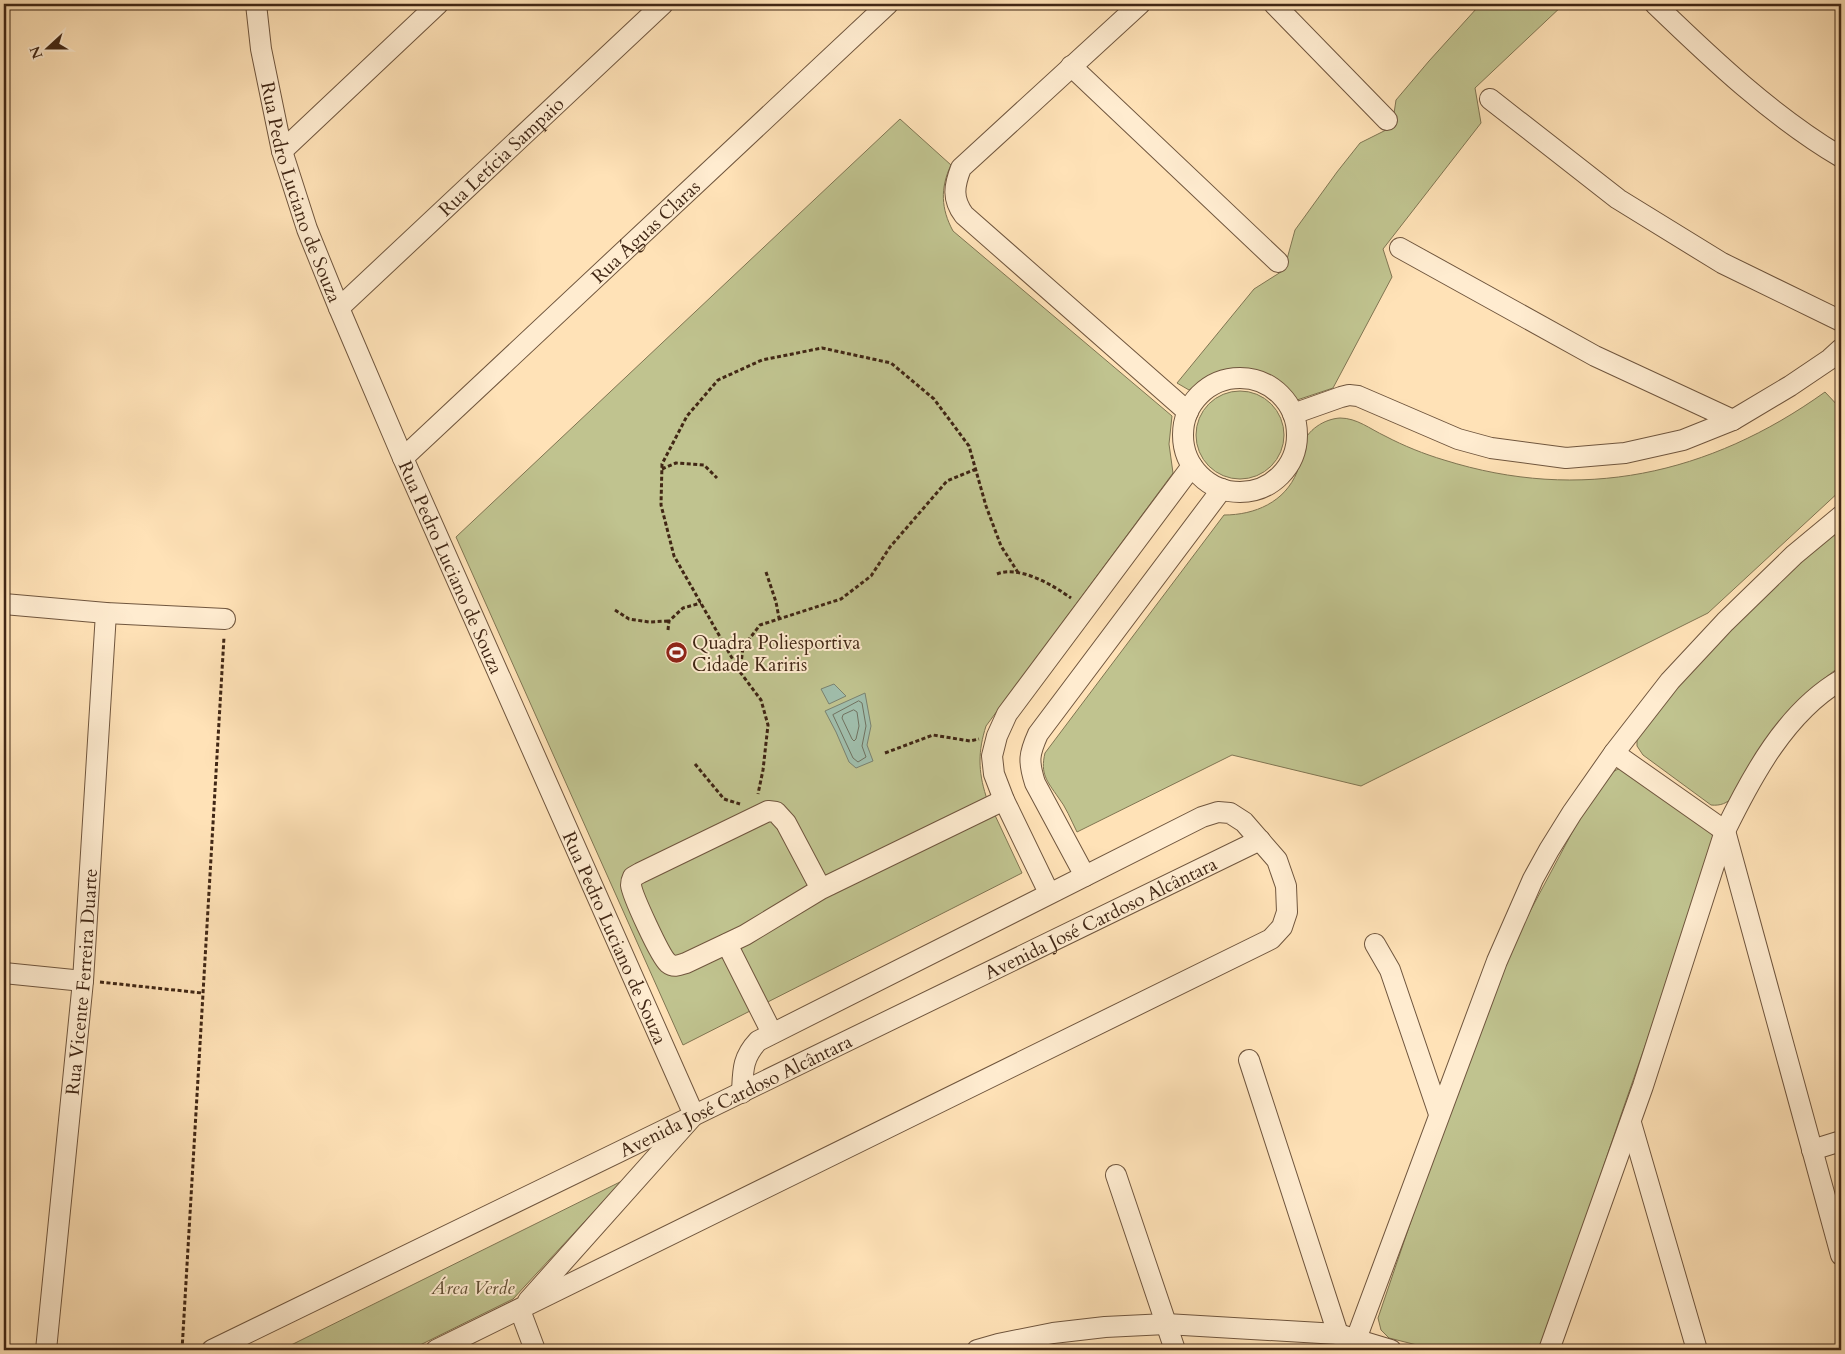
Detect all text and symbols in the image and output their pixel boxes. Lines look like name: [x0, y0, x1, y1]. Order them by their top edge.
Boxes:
north arrow: [22, 22, 72, 72]
text: N: [25, 43, 47, 62]
street label: Rua Pedro Luciano de Souza: [254, 79, 347, 306]
street label: Rua Letícia Sampaio: [433, 91, 570, 222]
street label: Rua Águas Claras: [586, 174, 706, 289]
street label: Rua Pedro Luciano de Souza: [392, 457, 509, 678]
place label: Quadra Poliesportiva Cidade Kariris: [692, 630, 861, 678]
sports icon: Quadra Poliesportiva Cidade Kariris: [664, 641, 688, 665]
street label: Rua Pedro Luciano de Souza: [556, 827, 673, 1048]
street label: Avenida José Cardoso Alcântara: [980, 851, 1221, 986]
street label: Rua Vicente Ferreira Duarte: [60, 868, 104, 1096]
street label: Avenida José Cardoso Alcântara: [615, 1029, 856, 1164]
park label: Área Verde: [430, 1275, 515, 1301]

